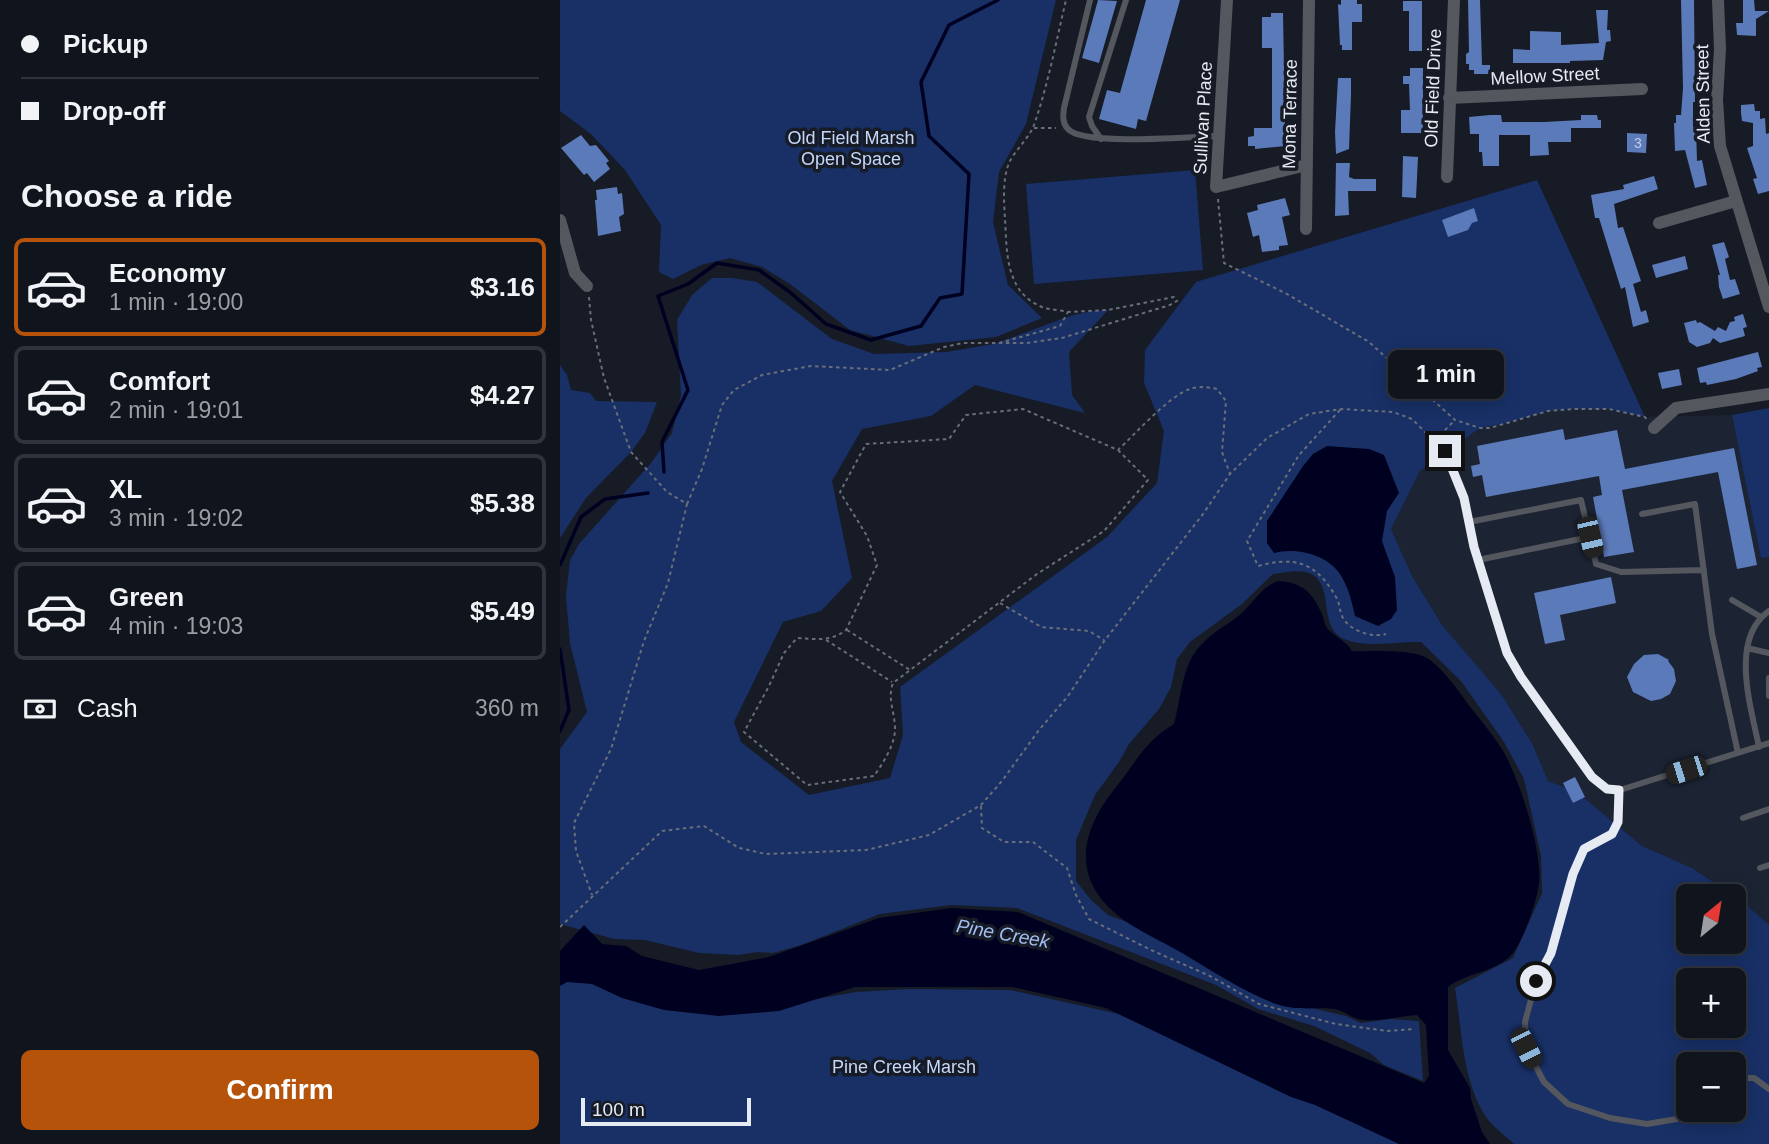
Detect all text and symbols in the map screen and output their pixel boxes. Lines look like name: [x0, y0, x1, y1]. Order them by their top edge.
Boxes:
street label: Old Field Drive: [1421, 28, 1445, 148]
text: Pickup: [63, 29, 148, 59]
street label: Alden Street: [1692, 44, 1714, 144]
street label: Mona Terrace: [1279, 59, 1301, 169]
street label: Sullivan Place: [1190, 61, 1216, 175]
street label: Mellow Street: [1490, 63, 1600, 89]
text: Drop-off: [63, 96, 166, 126]
park label: Old Field Marsh Open Space: [787, 128, 915, 169]
house number: 3: [1634, 135, 1642, 151]
text: Choose a ride: [21, 178, 233, 214]
icon: car: [25, 256, 88, 319]
text: Economy: [109, 258, 226, 288]
text: $3.16: [470, 272, 535, 302]
text: 1 min · 19:00: [109, 289, 243, 315]
callout: 1 min: [1387, 350, 1503, 398]
text: 1 min: [1416, 361, 1476, 387]
icon: car: [25, 364, 88, 427]
text: Comfort: [109, 366, 210, 396]
text: $4.27: [470, 380, 535, 410]
text: 2 min · 19:01: [109, 397, 243, 423]
route end: [1429, 435, 1461, 467]
icon: car: [25, 472, 88, 535]
text: XL: [109, 474, 142, 504]
text: $5.38: [470, 488, 535, 518]
text: 3 min · 19:02: [109, 505, 243, 531]
car: [1576, 514, 1605, 560]
icon: car: [25, 580, 88, 643]
text: Green: [109, 582, 184, 612]
text: $5.49: [470, 596, 535, 626]
text: 4 min · 19:03: [109, 613, 243, 639]
icon: cash: [21, 690, 59, 728]
text: Cash: [77, 693, 138, 723]
text: 360 m: [475, 695, 539, 721]
car: [1663, 754, 1710, 786]
north arrow: [1676, 884, 1746, 954]
map controls: [1676, 884, 1746, 1122]
water label: Pine Creek: [955, 915, 1052, 952]
route start: [1520, 965, 1552, 997]
button: +: [1676, 968, 1746, 1038]
car: [1508, 1025, 1545, 1071]
button: Confirm: [21, 1050, 539, 1130]
button: −: [1676, 1052, 1746, 1122]
park label: Pine Creek Marsh: [832, 1057, 976, 1077]
scale bar: [581, 1095, 751, 1127]
text: 100 m: [592, 1099, 645, 1120]

